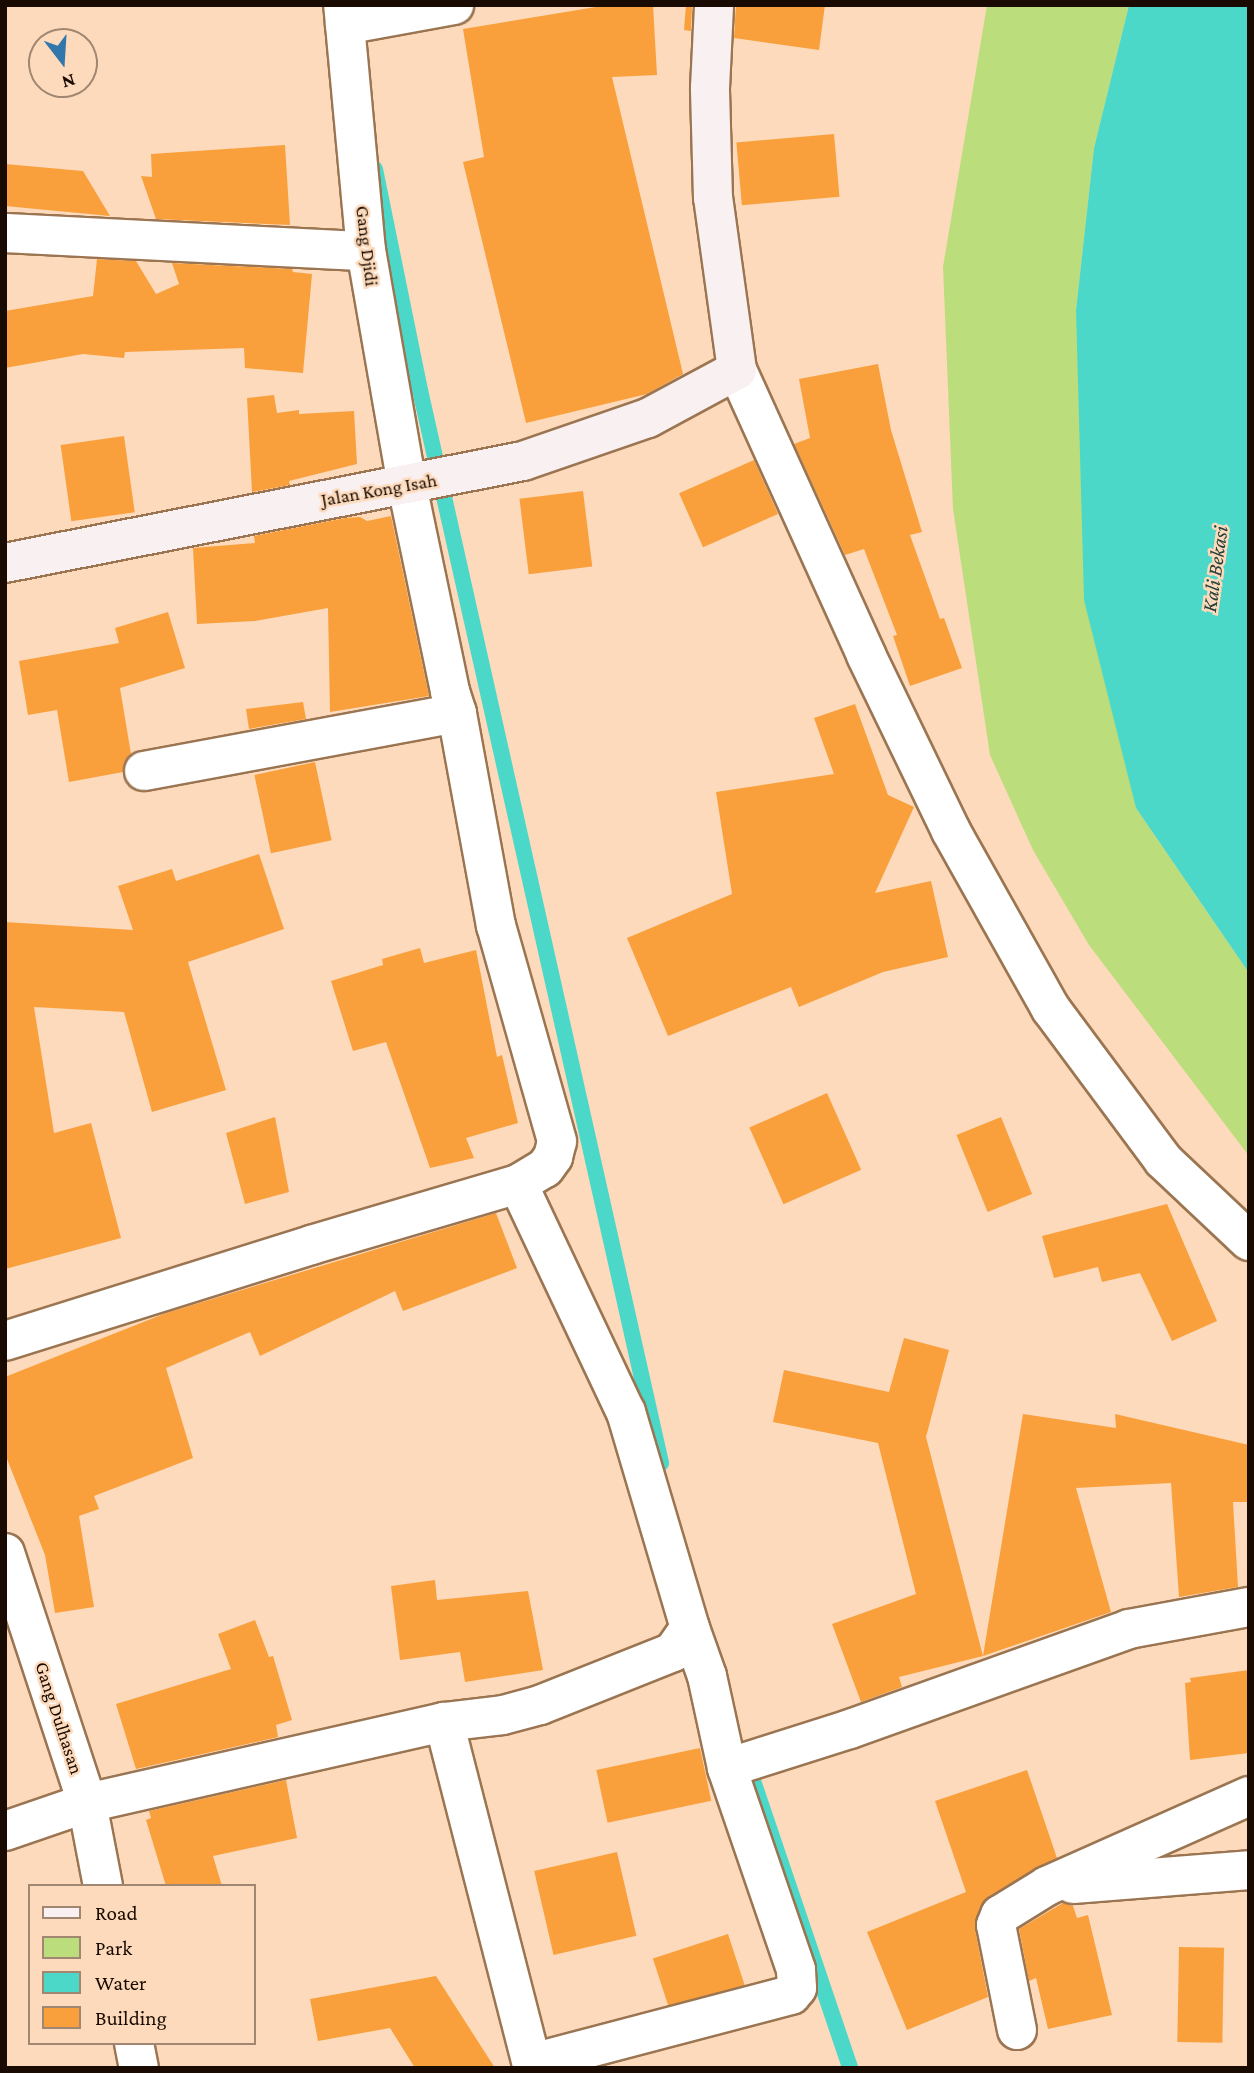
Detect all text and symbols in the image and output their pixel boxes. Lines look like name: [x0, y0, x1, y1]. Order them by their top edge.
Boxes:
north arrow: [28, 28, 98, 98]
text: N: [59, 70, 78, 94]
street label: Gang Djidi: [351, 204, 383, 288]
street label: Jalan Kong Isah: [319, 469, 439, 511]
water label: Kali Bekasi: [1196, 524, 1234, 614]
street label: Gang Dulhasan: [30, 1659, 88, 1777]
legend: [28, 1884, 256, 2045]
text: Road: [95, 1901, 138, 1925]
text: Park: [95, 1936, 132, 1960]
text: Water: [95, 1971, 147, 1995]
text: Building: [95, 2006, 167, 2030]

